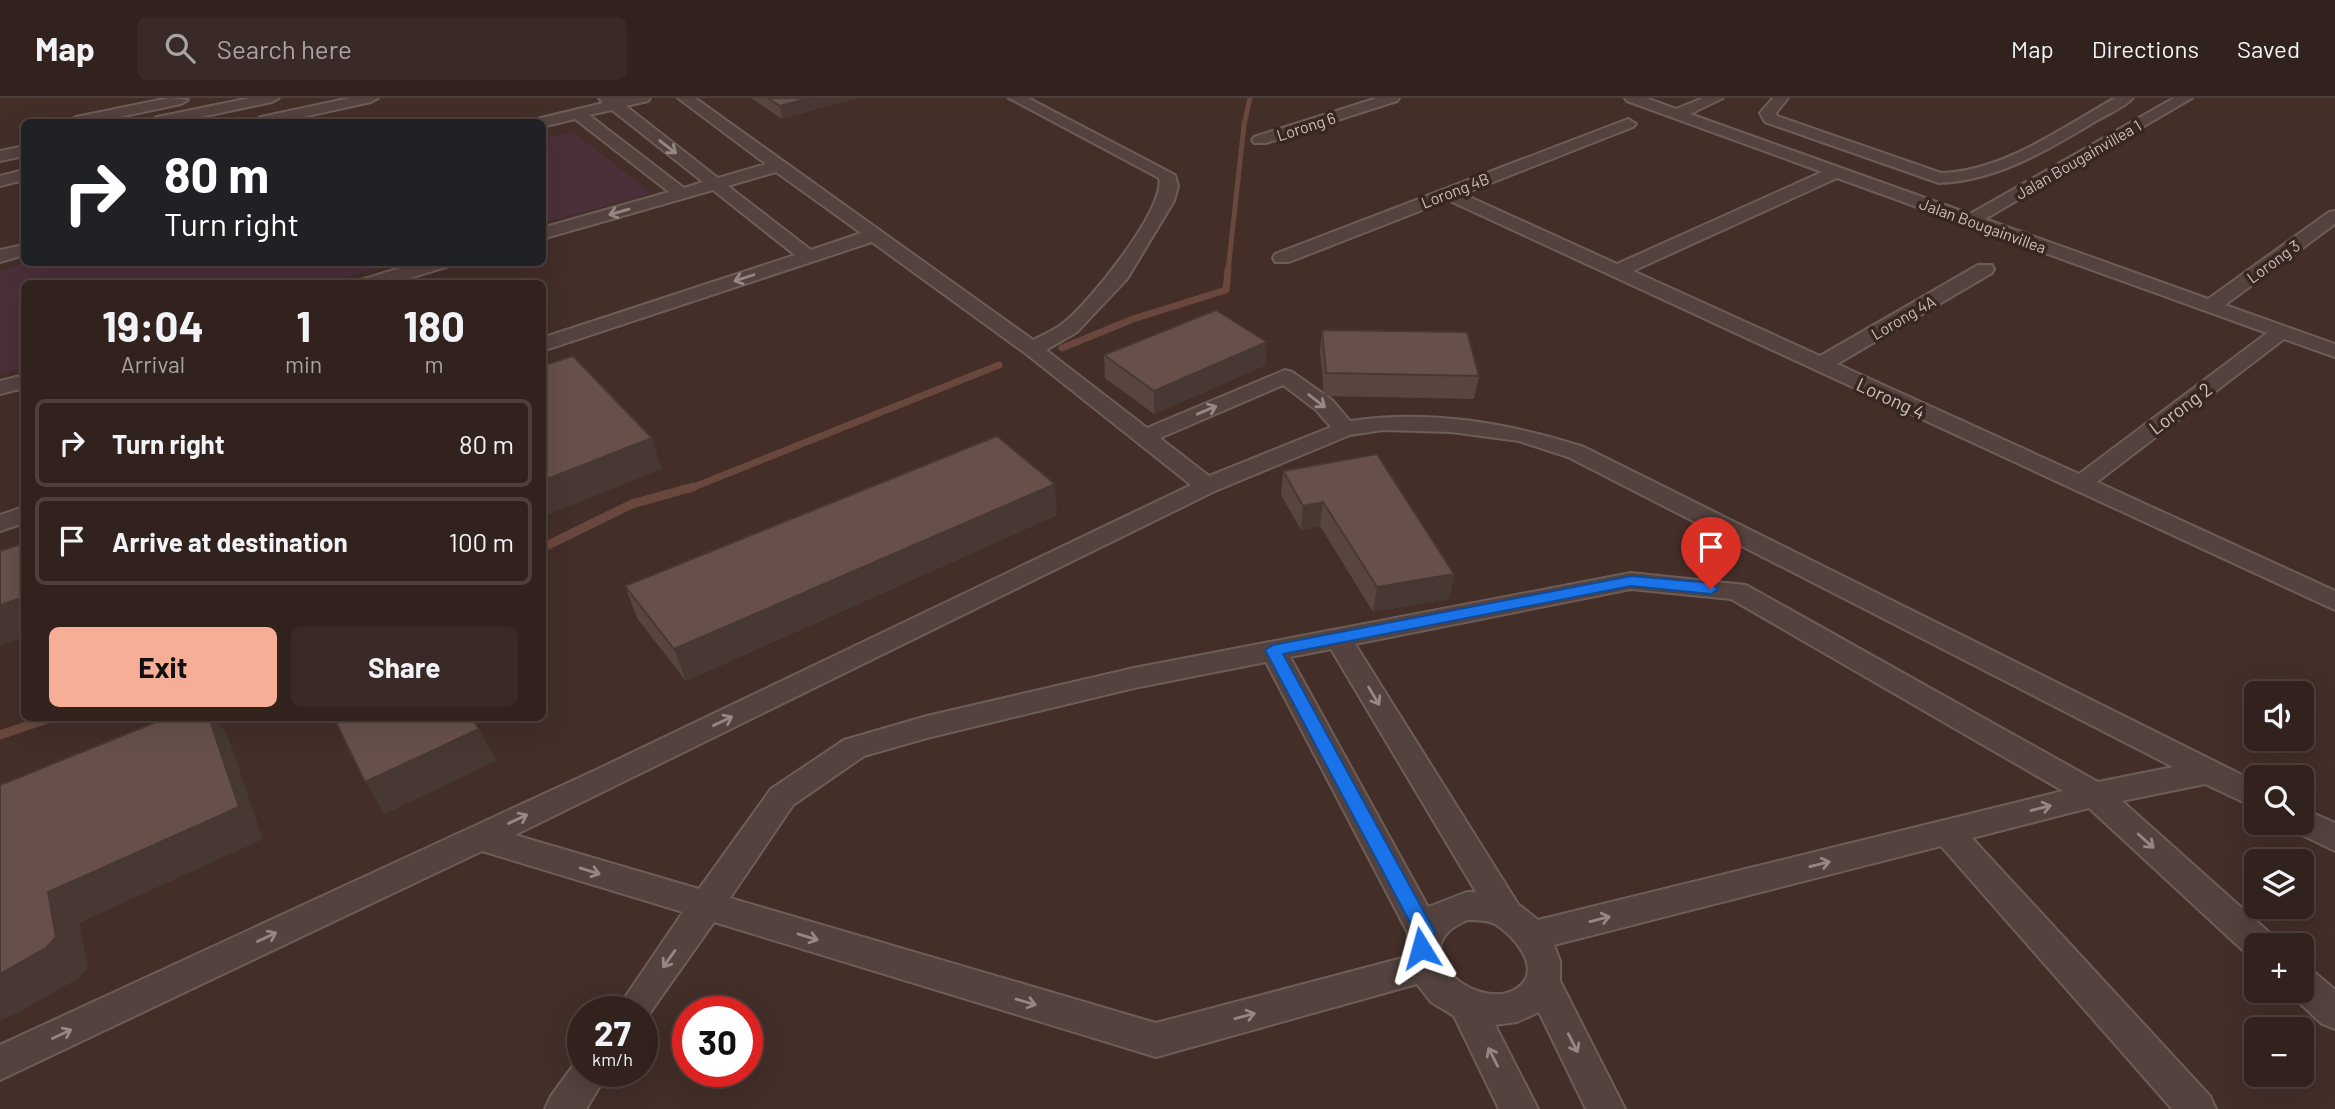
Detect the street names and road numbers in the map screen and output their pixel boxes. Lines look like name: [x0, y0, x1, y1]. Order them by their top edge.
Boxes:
street label: Lorong 6: [1274, 108, 1338, 144]
street label: Jalan Bougainvillea 1: [2012, 115, 2144, 203]
street label: Lorong 4B: [1418, 168, 1492, 212]
street label: Jalan Bougainvillea: [1917, 193, 2049, 257]
street label: Lorong 3: [2243, 235, 2303, 287]
street label: Lorong 4A: [1867, 291, 1939, 343]
street label: Lorong 4: [1853, 372, 1929, 424]
street label: Lorong 2: [2144, 377, 2216, 439]

